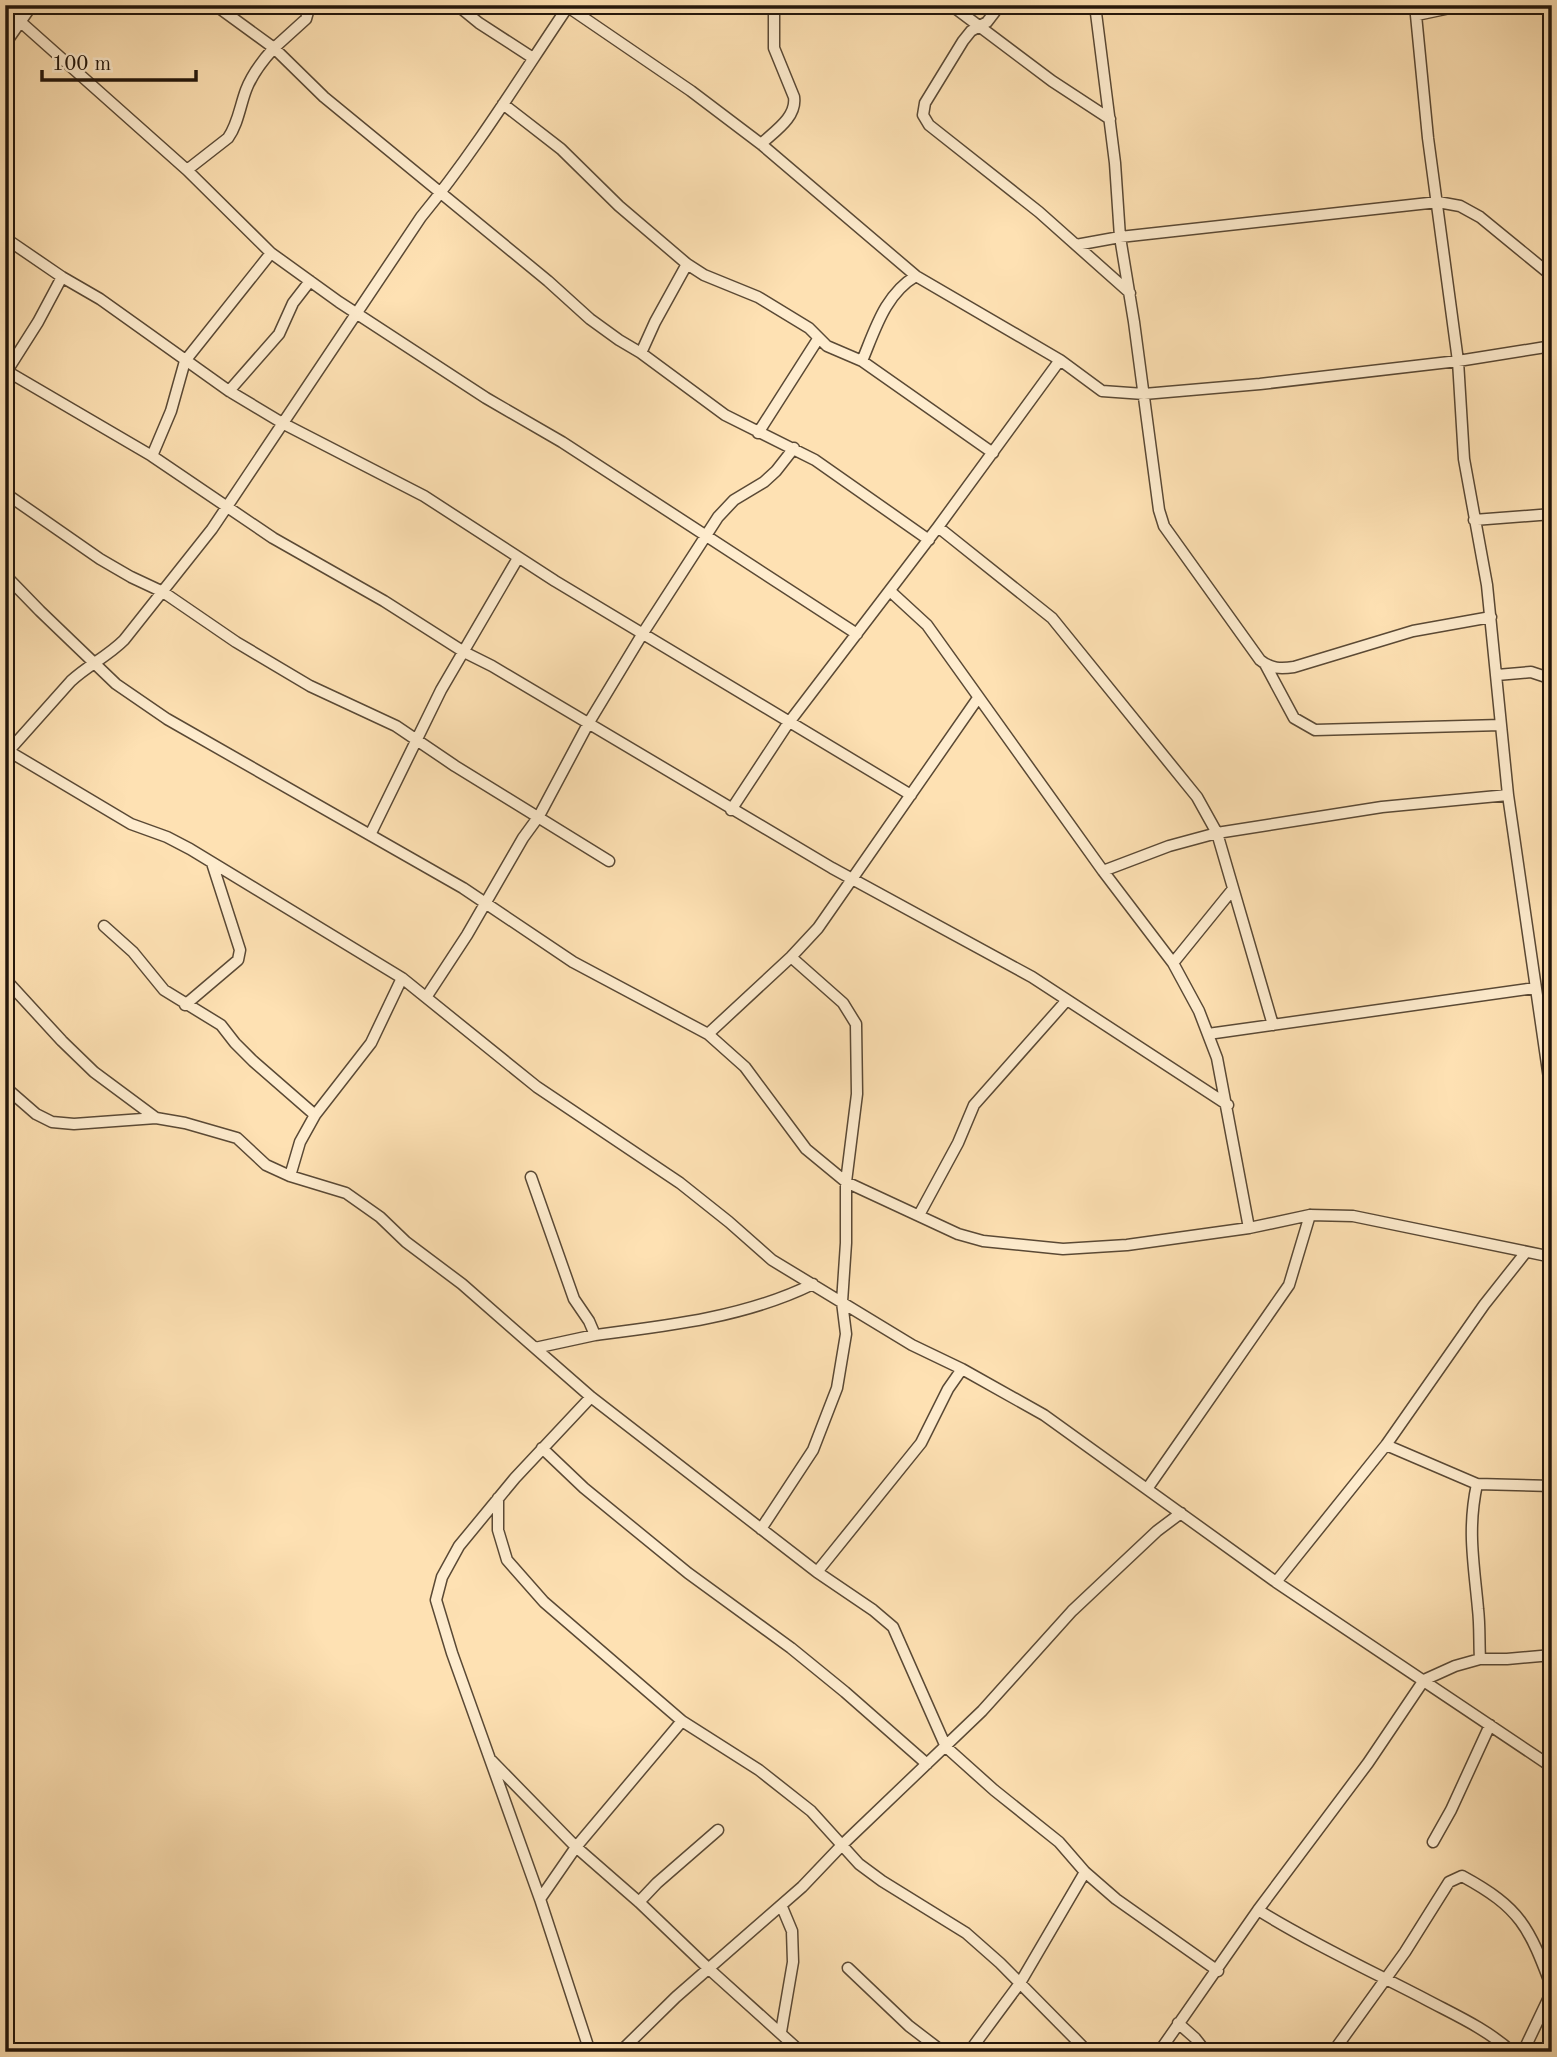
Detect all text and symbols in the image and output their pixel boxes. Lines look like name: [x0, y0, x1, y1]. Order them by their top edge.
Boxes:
scale bar: [42, 38, 196, 82]
text: 100 m: [52, 54, 111, 75]

